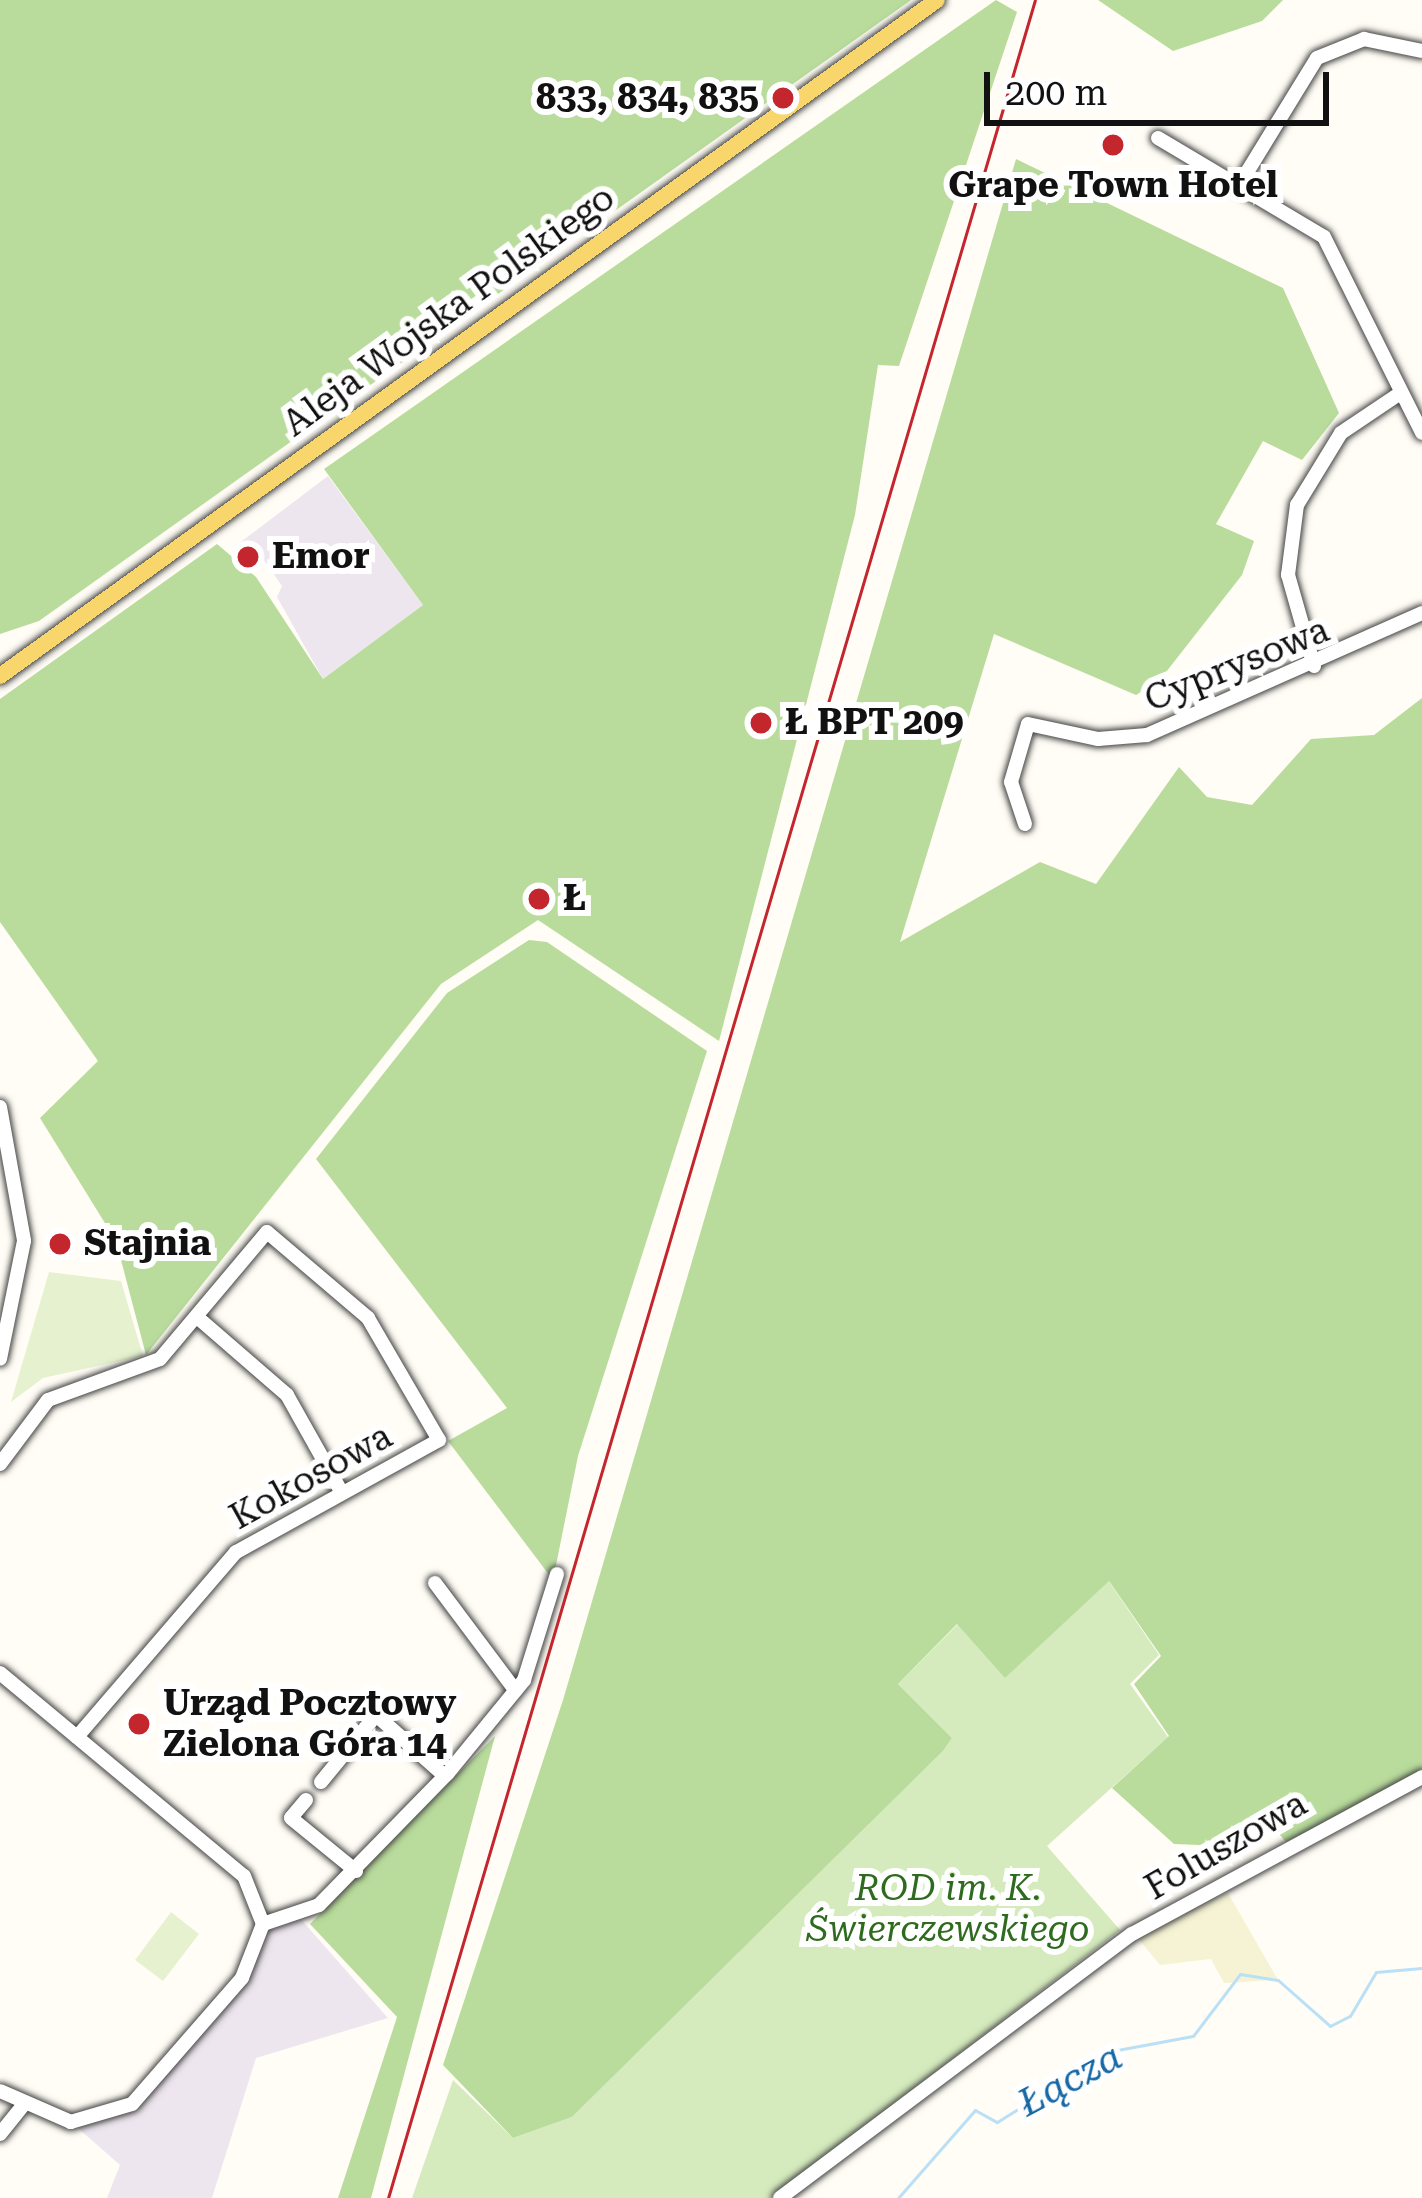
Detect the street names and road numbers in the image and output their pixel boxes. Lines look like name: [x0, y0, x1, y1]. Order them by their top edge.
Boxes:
street label: Aleja Wojska Polskiego: [275, 176, 623, 446]
street label: Cyprysowa: [1139, 608, 1335, 722]
street label: Kokosowa: [222, 1415, 400, 1539]
street label: Foluszowa: [1137, 1782, 1315, 1910]

